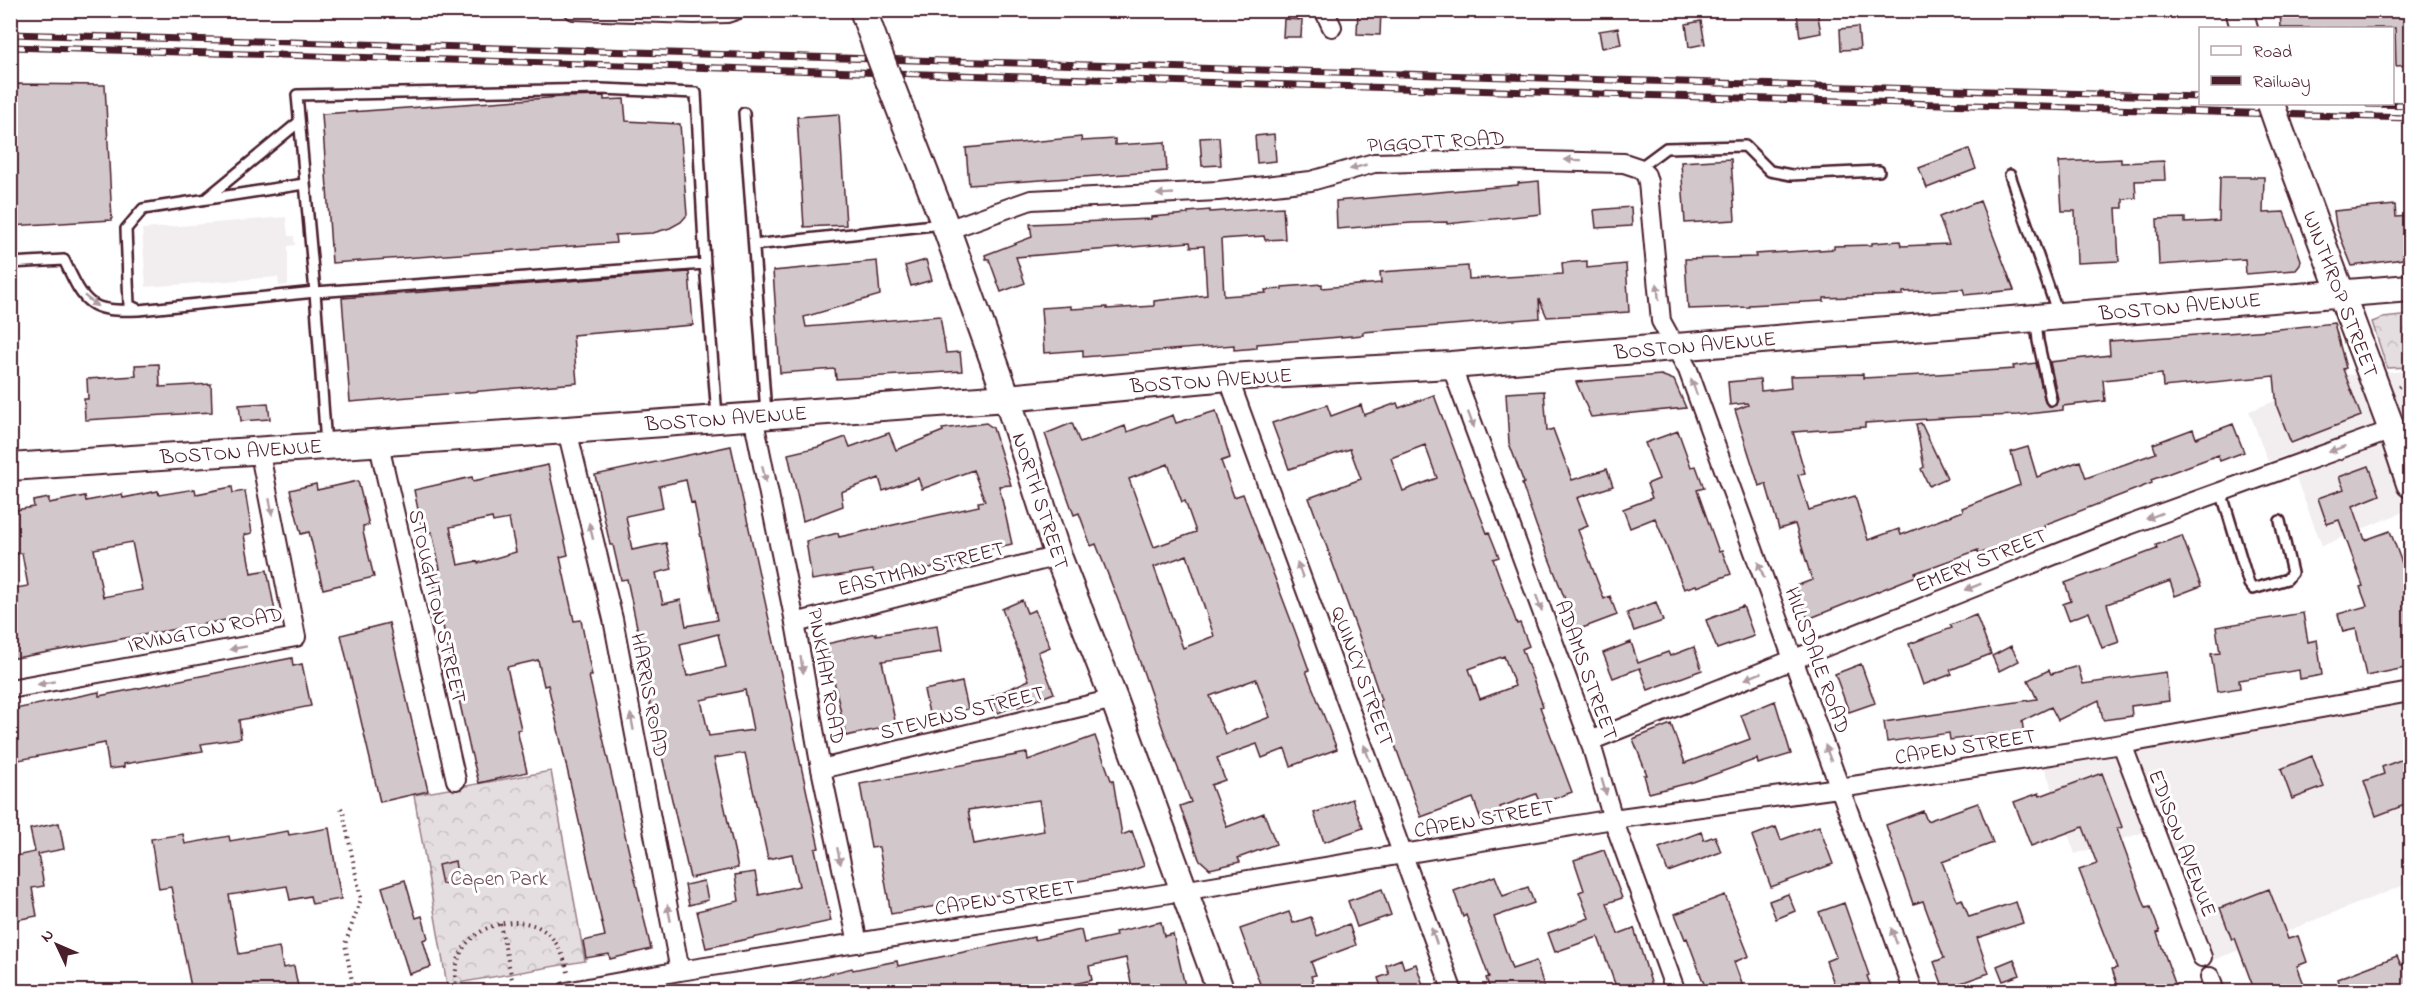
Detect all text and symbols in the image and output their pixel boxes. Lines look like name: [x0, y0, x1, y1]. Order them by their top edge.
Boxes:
legend: [2199, 27, 2394, 105]
text: Road: [2253, 40, 2292, 66]
text: Railway: [2253, 70, 2310, 96]
street label: PIGGOTT ROAD: [1366, 124, 1506, 162]
one-way arrow: [1563, 156, 1582, 165]
one-way arrow: [1349, 163, 1367, 173]
one-way arrow: [1156, 190, 1175, 199]
street label: WINTHROP STREET: [2294, 207, 2385, 382]
one-way arrow: [1653, 282, 1662, 301]
street label: BOSTON AVENUE: [2097, 286, 2262, 330]
one-way arrow: [83, 295, 99, 308]
street label: BOSTON AVENUE: [1612, 325, 1777, 369]
street label: BOSTON AVENUE: [1128, 361, 1293, 403]
one-way arrow: [1688, 378, 1698, 396]
street label: BOSTON AVENUE: [643, 399, 808, 441]
one-way arrow: [1467, 411, 1476, 429]
street label: NORTH STREET: [1003, 429, 1075, 574]
street label: BOSTON AVENUE: [158, 432, 323, 474]
one-way arrow: [2328, 445, 2346, 455]
one-way arrow: [760, 464, 769, 483]
one-way arrow: [267, 498, 276, 517]
street label: STOUGHTON STREET: [399, 507, 473, 706]
one-way arrow: [2145, 511, 2163, 521]
one-way arrow: [586, 522, 596, 540]
street label: EMERY STREET: [1912, 522, 2052, 602]
street label: EASTMAN STREET: [835, 535, 1008, 605]
one-way arrow: [1295, 561, 1304, 579]
one-way arrow: [1755, 561, 1765, 579]
one-way arrow: [1963, 582, 1981, 592]
street label: HILLSDALE ROAD: [1776, 583, 1857, 738]
one-way arrow: [1535, 594, 1544, 612]
street label: ADAMS STREET: [1546, 596, 1624, 745]
street label: IRVINGTON ROAD: [125, 600, 286, 662]
street label: QUINCY STREET: [1322, 603, 1400, 751]
street label: PINKHAM ROAD: [798, 606, 852, 747]
street label: HARRIS ROAD: [621, 631, 675, 760]
one-way arrow: [228, 644, 247, 653]
one-way arrow: [798, 656, 807, 675]
one-way arrow: [1743, 671, 1761, 681]
one-way arrow: [37, 679, 56, 688]
street label: STEVENS STREET: [877, 679, 1048, 749]
one-way arrow: [627, 712, 636, 731]
street label: CAPEN STREET: [1893, 722, 2038, 774]
one-way arrow: [1362, 744, 1372, 762]
one-way arrow: [1822, 744, 1832, 762]
street label: EDISON AVENUE: [2139, 766, 2223, 922]
one-way arrow: [1599, 778, 1609, 796]
street label: CAPEN STREET: [1412, 793, 1557, 847]
one-way arrow: [835, 847, 845, 866]
park label: Capen Park: [450, 865, 548, 895]
street label: CAPEN STREET: [933, 873, 1078, 925]
one-way arrow: [664, 903, 673, 922]
north arrow: [27, 915, 87, 975]
text: N: [35, 924, 60, 948]
one-way arrow: [1428, 927, 1438, 945]
one-way arrow: [1889, 927, 1899, 945]

